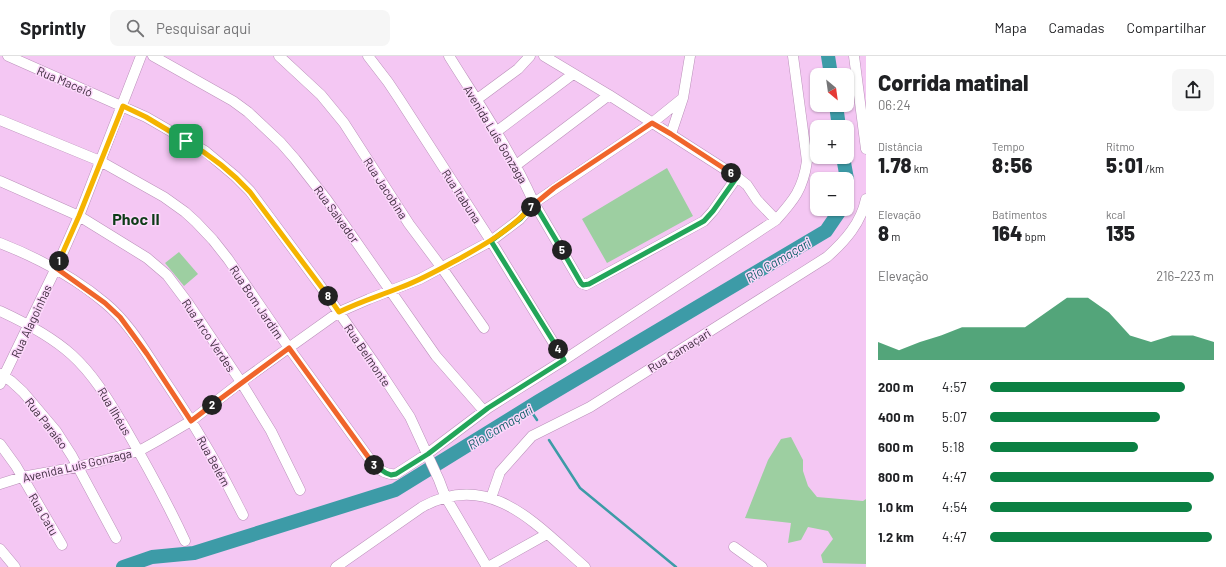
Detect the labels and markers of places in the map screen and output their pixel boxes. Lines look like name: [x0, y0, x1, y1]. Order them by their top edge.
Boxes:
pin: [169, 124, 203, 158]
pin: 6: [721, 163, 741, 183]
pin: 7: [521, 197, 541, 217]
pin: 5: [552, 240, 572, 260]
pin: 1: [49, 251, 69, 271]
pin: 8: [318, 286, 338, 306]
pin: 4: [548, 339, 568, 359]
pin: 2: [202, 395, 222, 415]
pin: 3: [364, 455, 384, 475]

